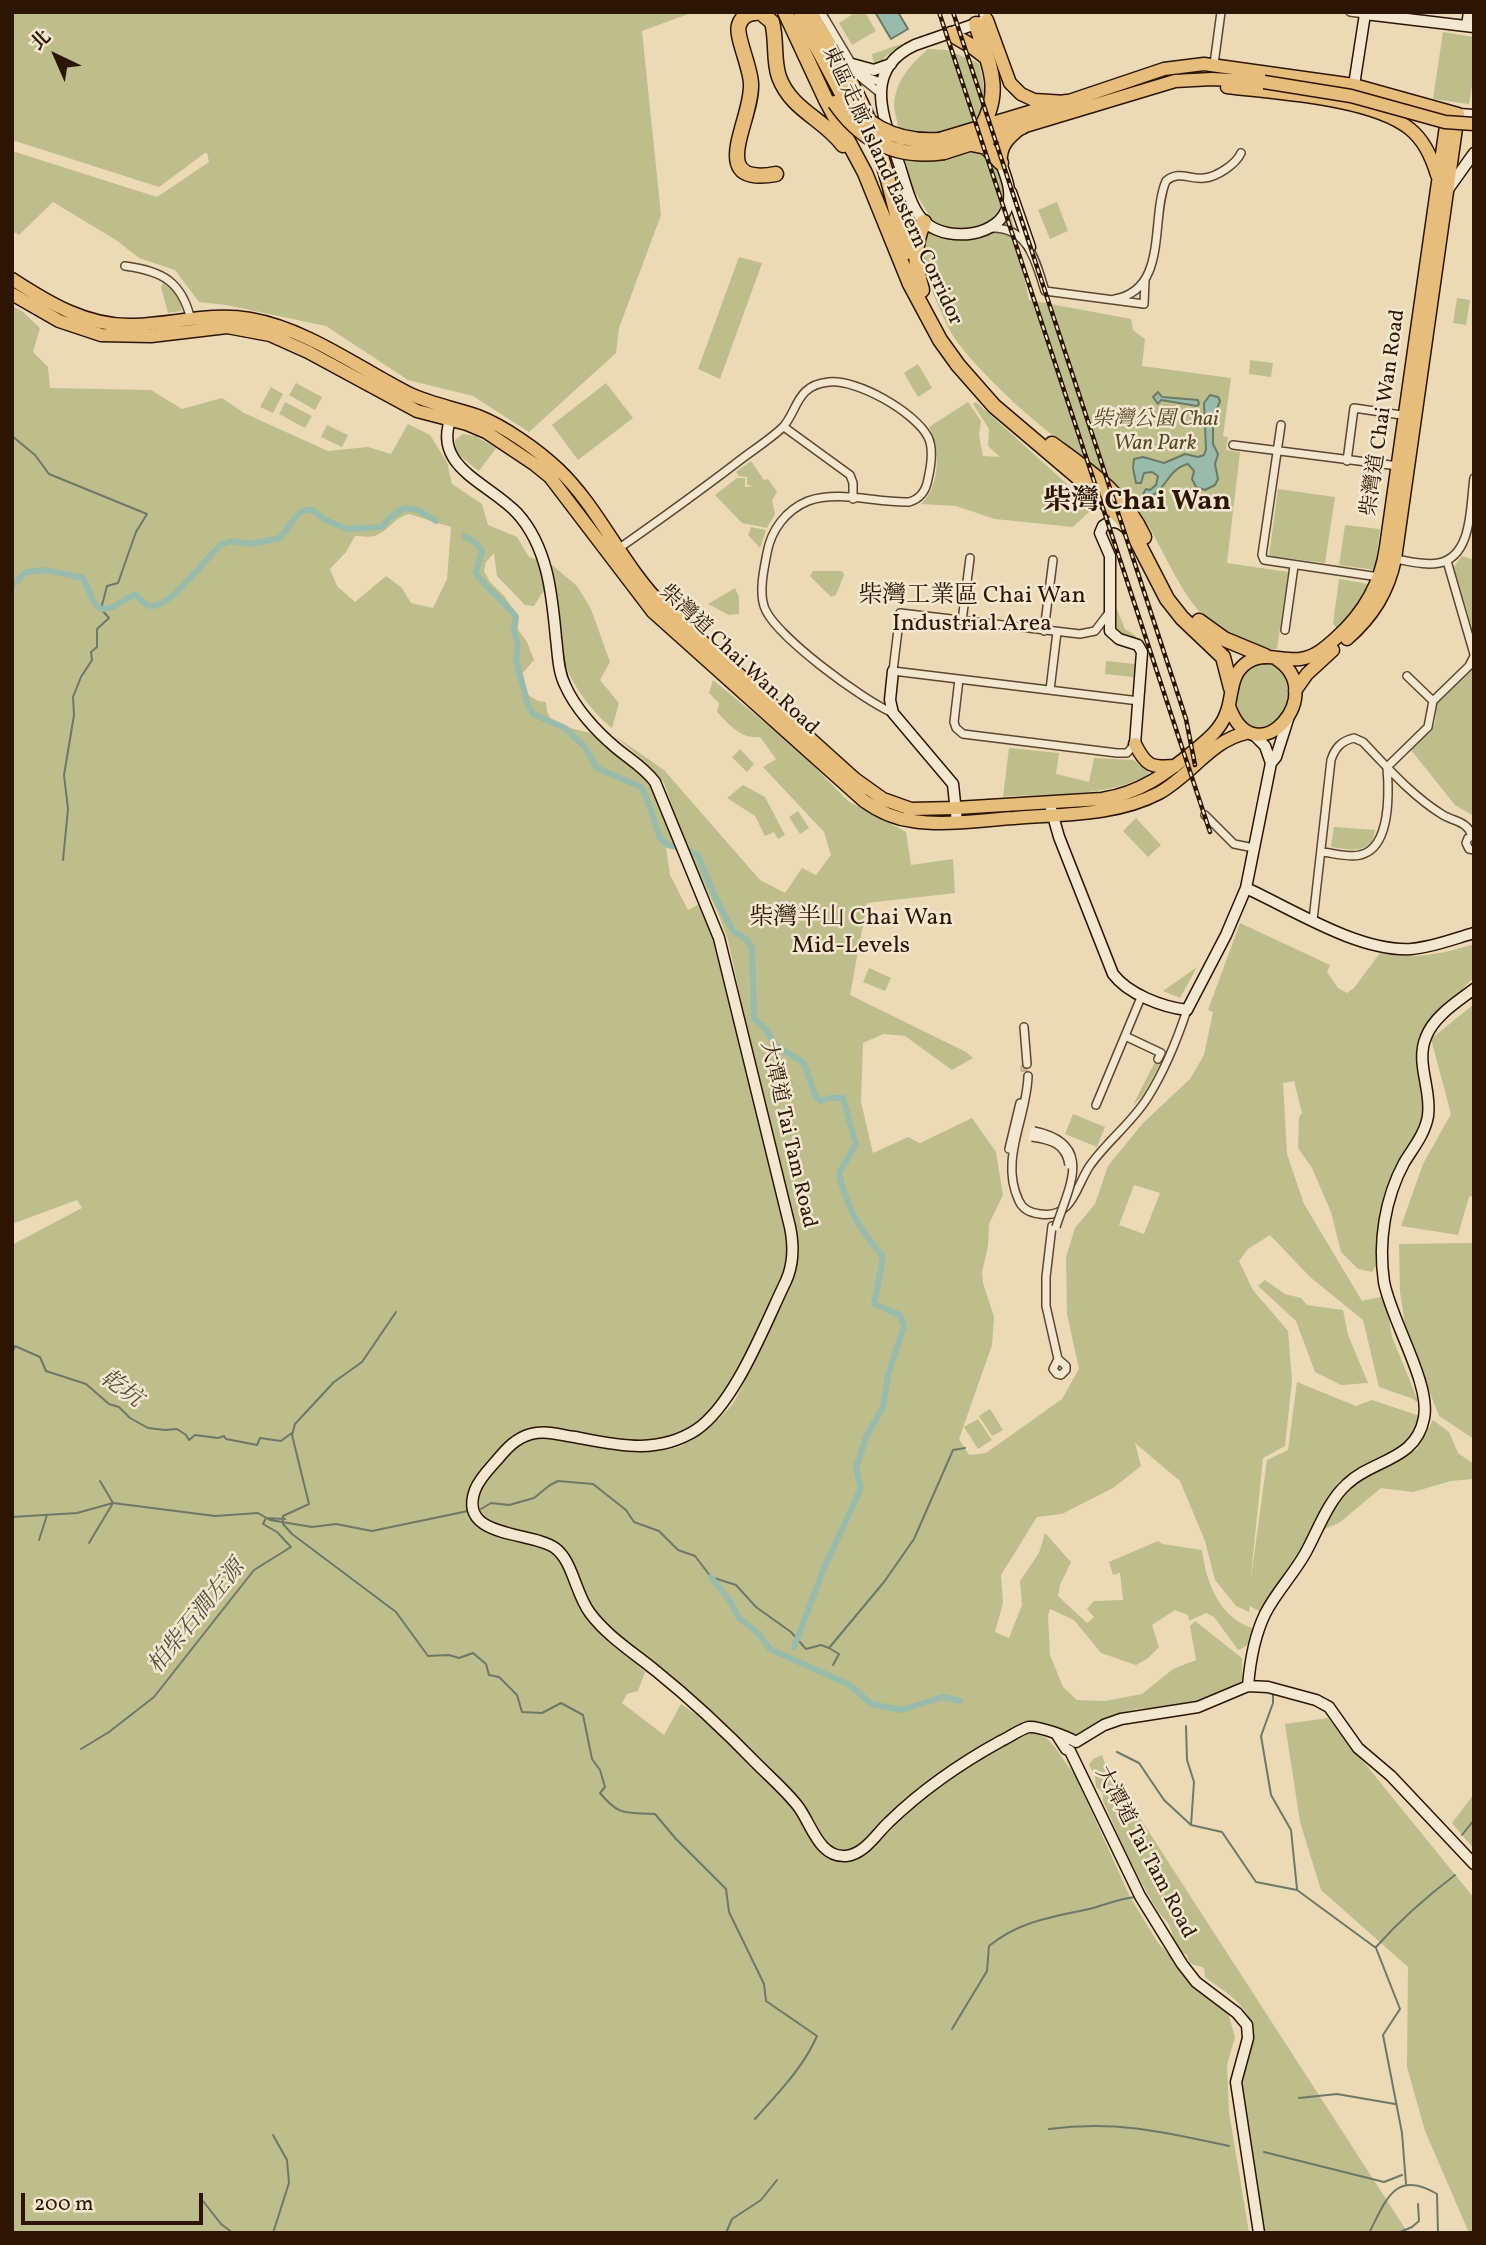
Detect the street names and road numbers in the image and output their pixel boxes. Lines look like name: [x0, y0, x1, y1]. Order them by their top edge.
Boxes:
street label: 東區走廊 Island Eastern Corridor: [815, 42, 967, 330]
street label: 柴灣道 Chai Wan Road: [1358, 308, 1412, 518]
street label: 柴灣道 Chai Wan Road: [653, 581, 823, 741]
street label: 大潭道 Tai Tam Road: [753, 1039, 821, 1231]
street label: 大潭道 Tai Tam Road: [1088, 1763, 1200, 1943]

